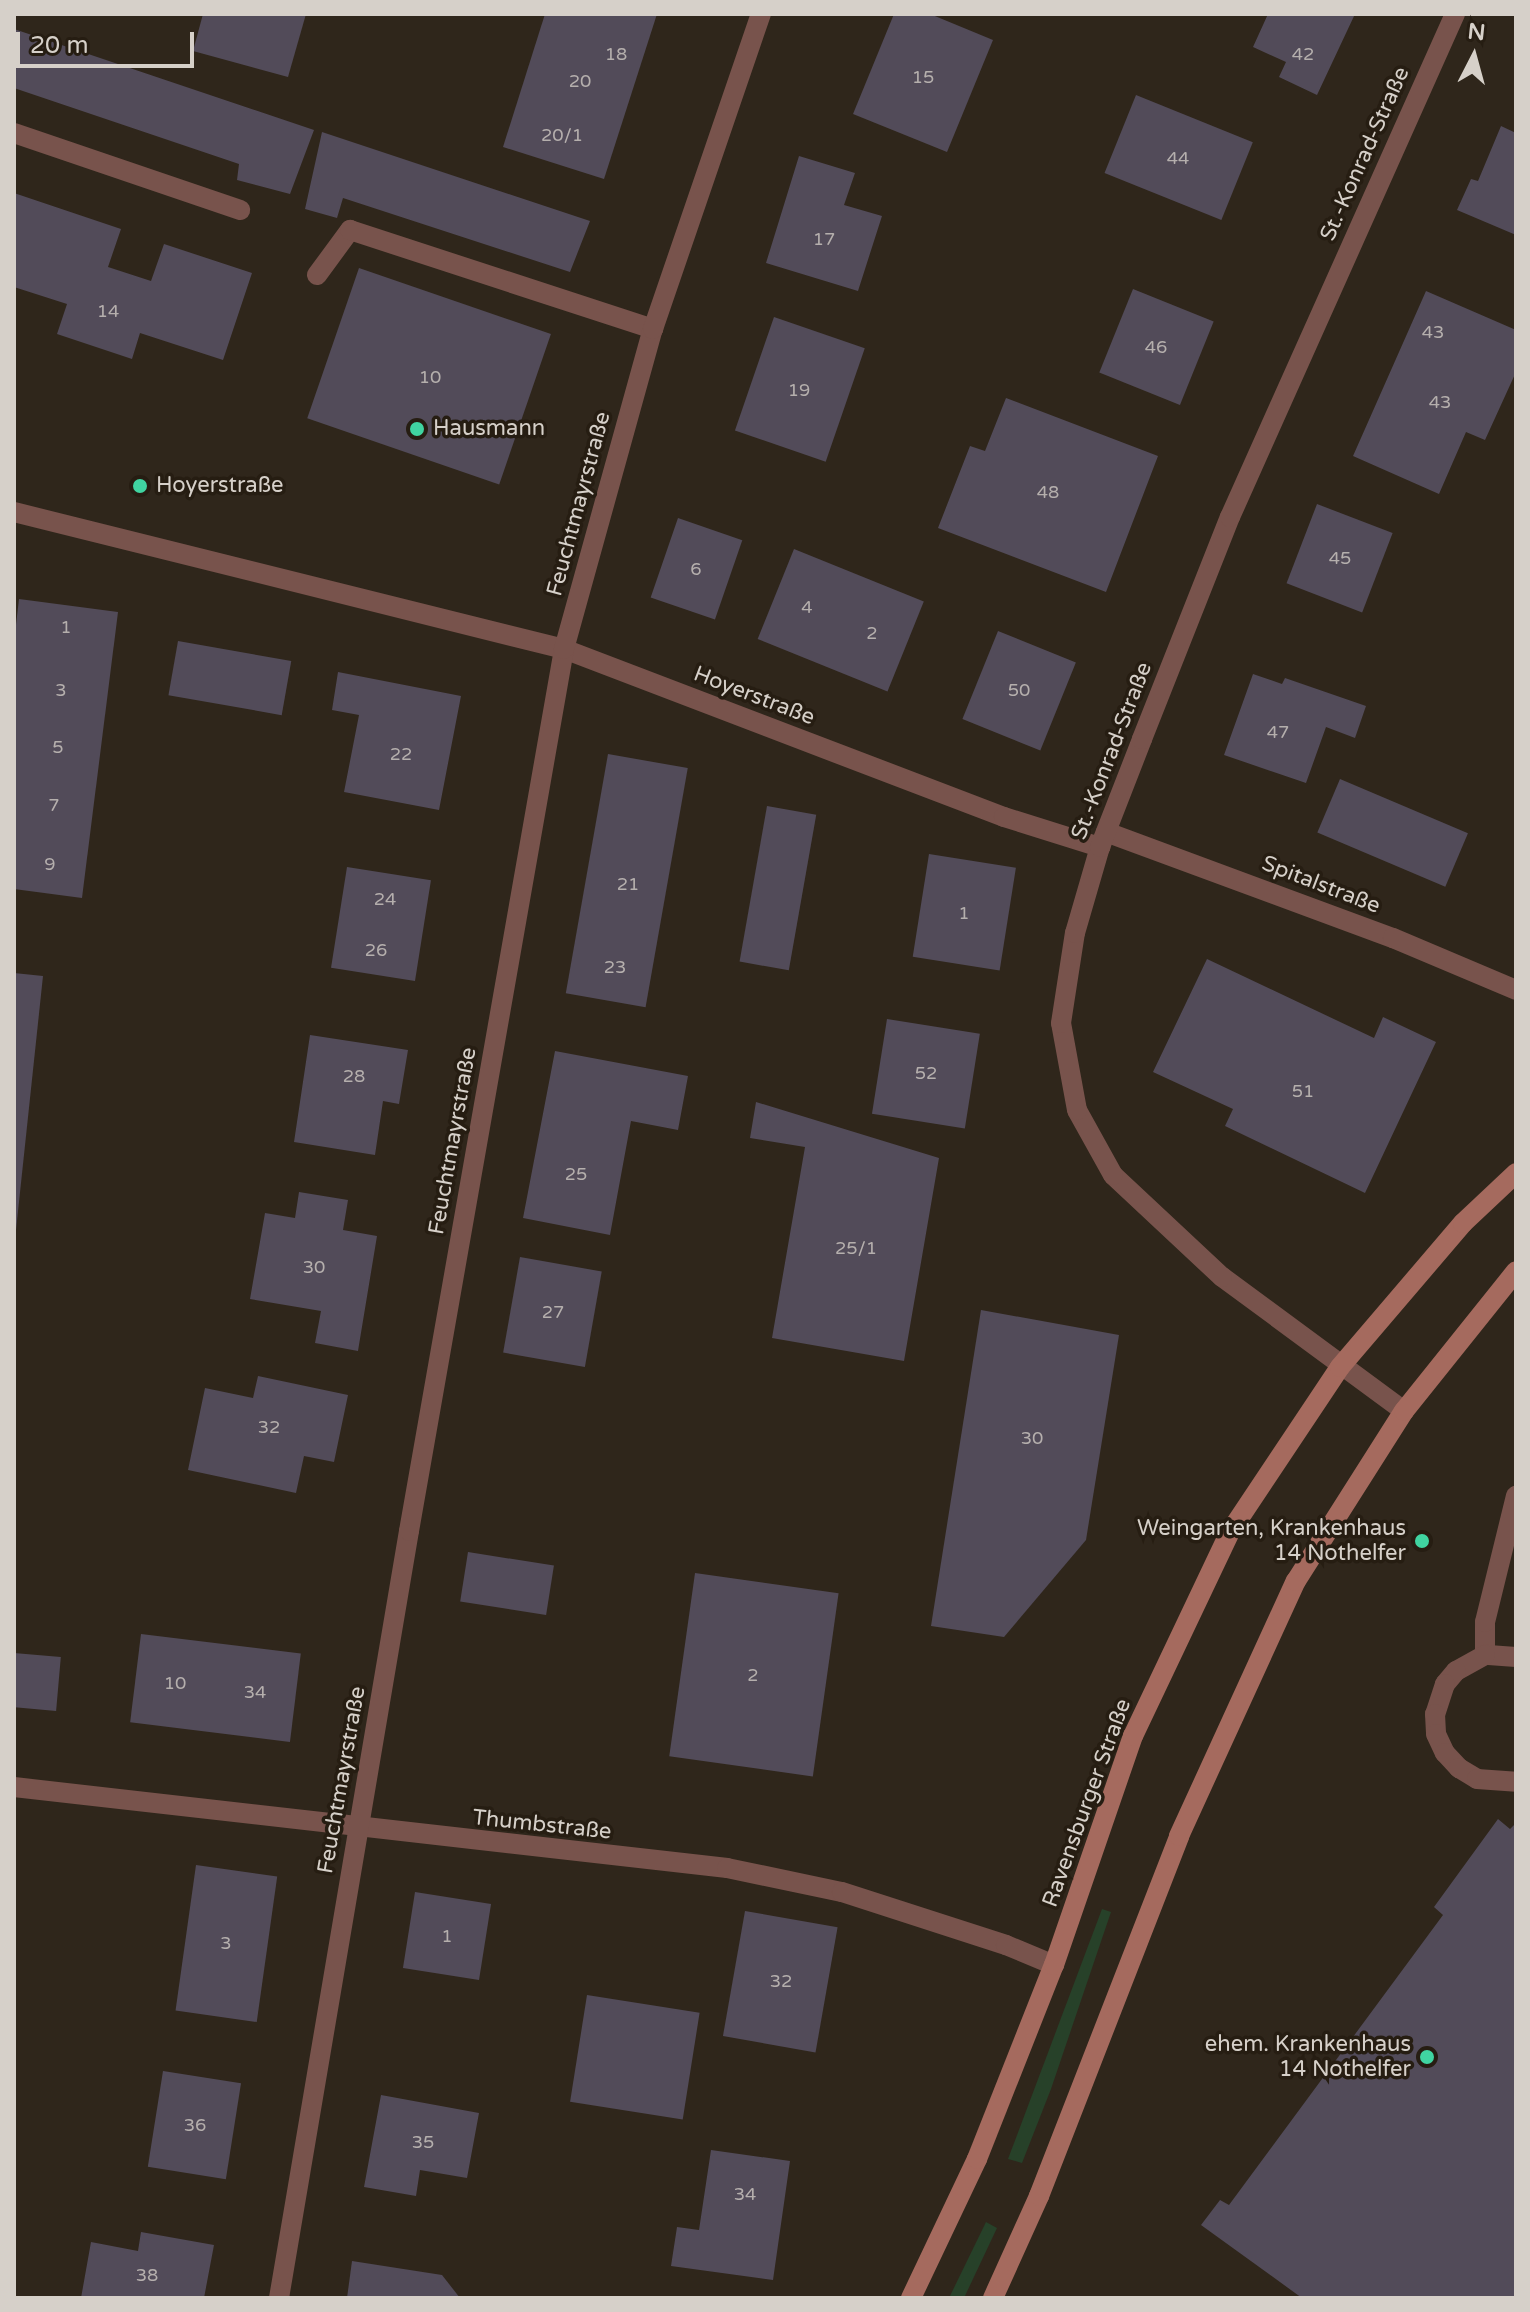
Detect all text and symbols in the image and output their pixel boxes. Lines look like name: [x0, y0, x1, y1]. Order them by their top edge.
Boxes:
scale bar: [20, 16, 198, 66]
north arrow: [1434, 16, 1514, 96]
text: N: [1466, 18, 1487, 46]
text: 20 m: [30, 31, 88, 60]
house number: 18: [605, 43, 627, 65]
house number: 42: [1292, 43, 1314, 65]
street label: St.-Konrad-Straße: [1315, 63, 1415, 245]
house number: 15: [912, 66, 934, 88]
house number: 20: [569, 70, 591, 92]
house number: 20/1: [541, 124, 583, 146]
house number: 44: [1167, 147, 1189, 169]
house number: 17: [813, 228, 835, 250]
house number: 14: [97, 300, 119, 322]
house number: 43: [1422, 321, 1444, 343]
house number: 46: [1145, 336, 1167, 358]
house number: 10: [419, 366, 441, 388]
house number: 19: [788, 379, 810, 401]
house number: 43: [1429, 391, 1451, 413]
street label: Feuchtmayrstraße: [542, 409, 616, 599]
place label: Hausmann: [433, 416, 545, 442]
marker: Hausmann: [408, 420, 426, 438]
place label: Hoyerstraße: [156, 473, 284, 499]
marker: Hoyerstraße: [131, 477, 149, 495]
house number: 48: [1037, 481, 1059, 503]
house number: 45: [1329, 547, 1351, 569]
house number: 6: [690, 558, 702, 580]
house number: 4: [801, 596, 813, 618]
house number: 1: [60, 616, 72, 638]
house number: 2: [866, 622, 878, 644]
street label: St.-Konrad-Straße: [1066, 659, 1158, 843]
street label: Hoyerstraße: [690, 661, 818, 731]
house number: 3: [55, 679, 67, 701]
house number: 50: [1008, 679, 1030, 701]
house number: 47: [1267, 721, 1289, 743]
house number: 5: [52, 736, 64, 758]
house number: 22: [390, 743, 412, 765]
house number: 7: [48, 794, 60, 816]
street label: Spitalstraße: [1258, 850, 1384, 920]
house number: 9: [44, 853, 56, 875]
house number: 21: [617, 873, 639, 895]
house number: 24: [374, 888, 396, 910]
house number: 1: [958, 902, 970, 924]
house number: 26: [365, 939, 387, 961]
house number: 23: [604, 956, 626, 978]
street label: Feuchtmayrstraße: [424, 1045, 482, 1237]
house number: 52: [915, 1062, 937, 1084]
house number: 28: [343, 1065, 365, 1087]
house number: 51: [1292, 1080, 1314, 1102]
house number: 25: [565, 1163, 587, 1185]
house number: 25/1: [835, 1237, 877, 1259]
house number: 30: [303, 1256, 325, 1278]
house number: 27: [542, 1301, 564, 1323]
house number: 32: [258, 1416, 280, 1438]
house number: 30: [1021, 1427, 1043, 1449]
place label: Weingarten, Krankenhaus 14 Nothelfer: [1137, 1515, 1406, 1566]
marker: Weingarten, Krankenhaus 14 Nothelfer: [1413, 1532, 1431, 1550]
house number: 2: [747, 1664, 759, 1686]
house number: 10: [164, 1672, 186, 1694]
house number: 34: [244, 1681, 266, 1703]
street label: Feuchtmayrstraße: [313, 1684, 371, 1876]
street label: Ravensburger Straße: [1037, 1695, 1137, 1911]
street label: Thumbstraße: [471, 1805, 613, 1845]
house number: 1: [441, 1925, 453, 1947]
house number: 3: [220, 1932, 232, 1954]
house number: 32: [770, 1970, 792, 1992]
place label: ehem. Krankenhaus 14 Nothelfer: [1205, 2031, 1411, 2082]
marker: ehem. Krankenhaus 14 Nothelfer: [1418, 2048, 1436, 2066]
house number: 36: [184, 2114, 206, 2136]
house number: 35: [412, 2131, 434, 2153]
house number: 34: [734, 2183, 756, 2205]
house number: 38: [136, 2264, 158, 2286]

